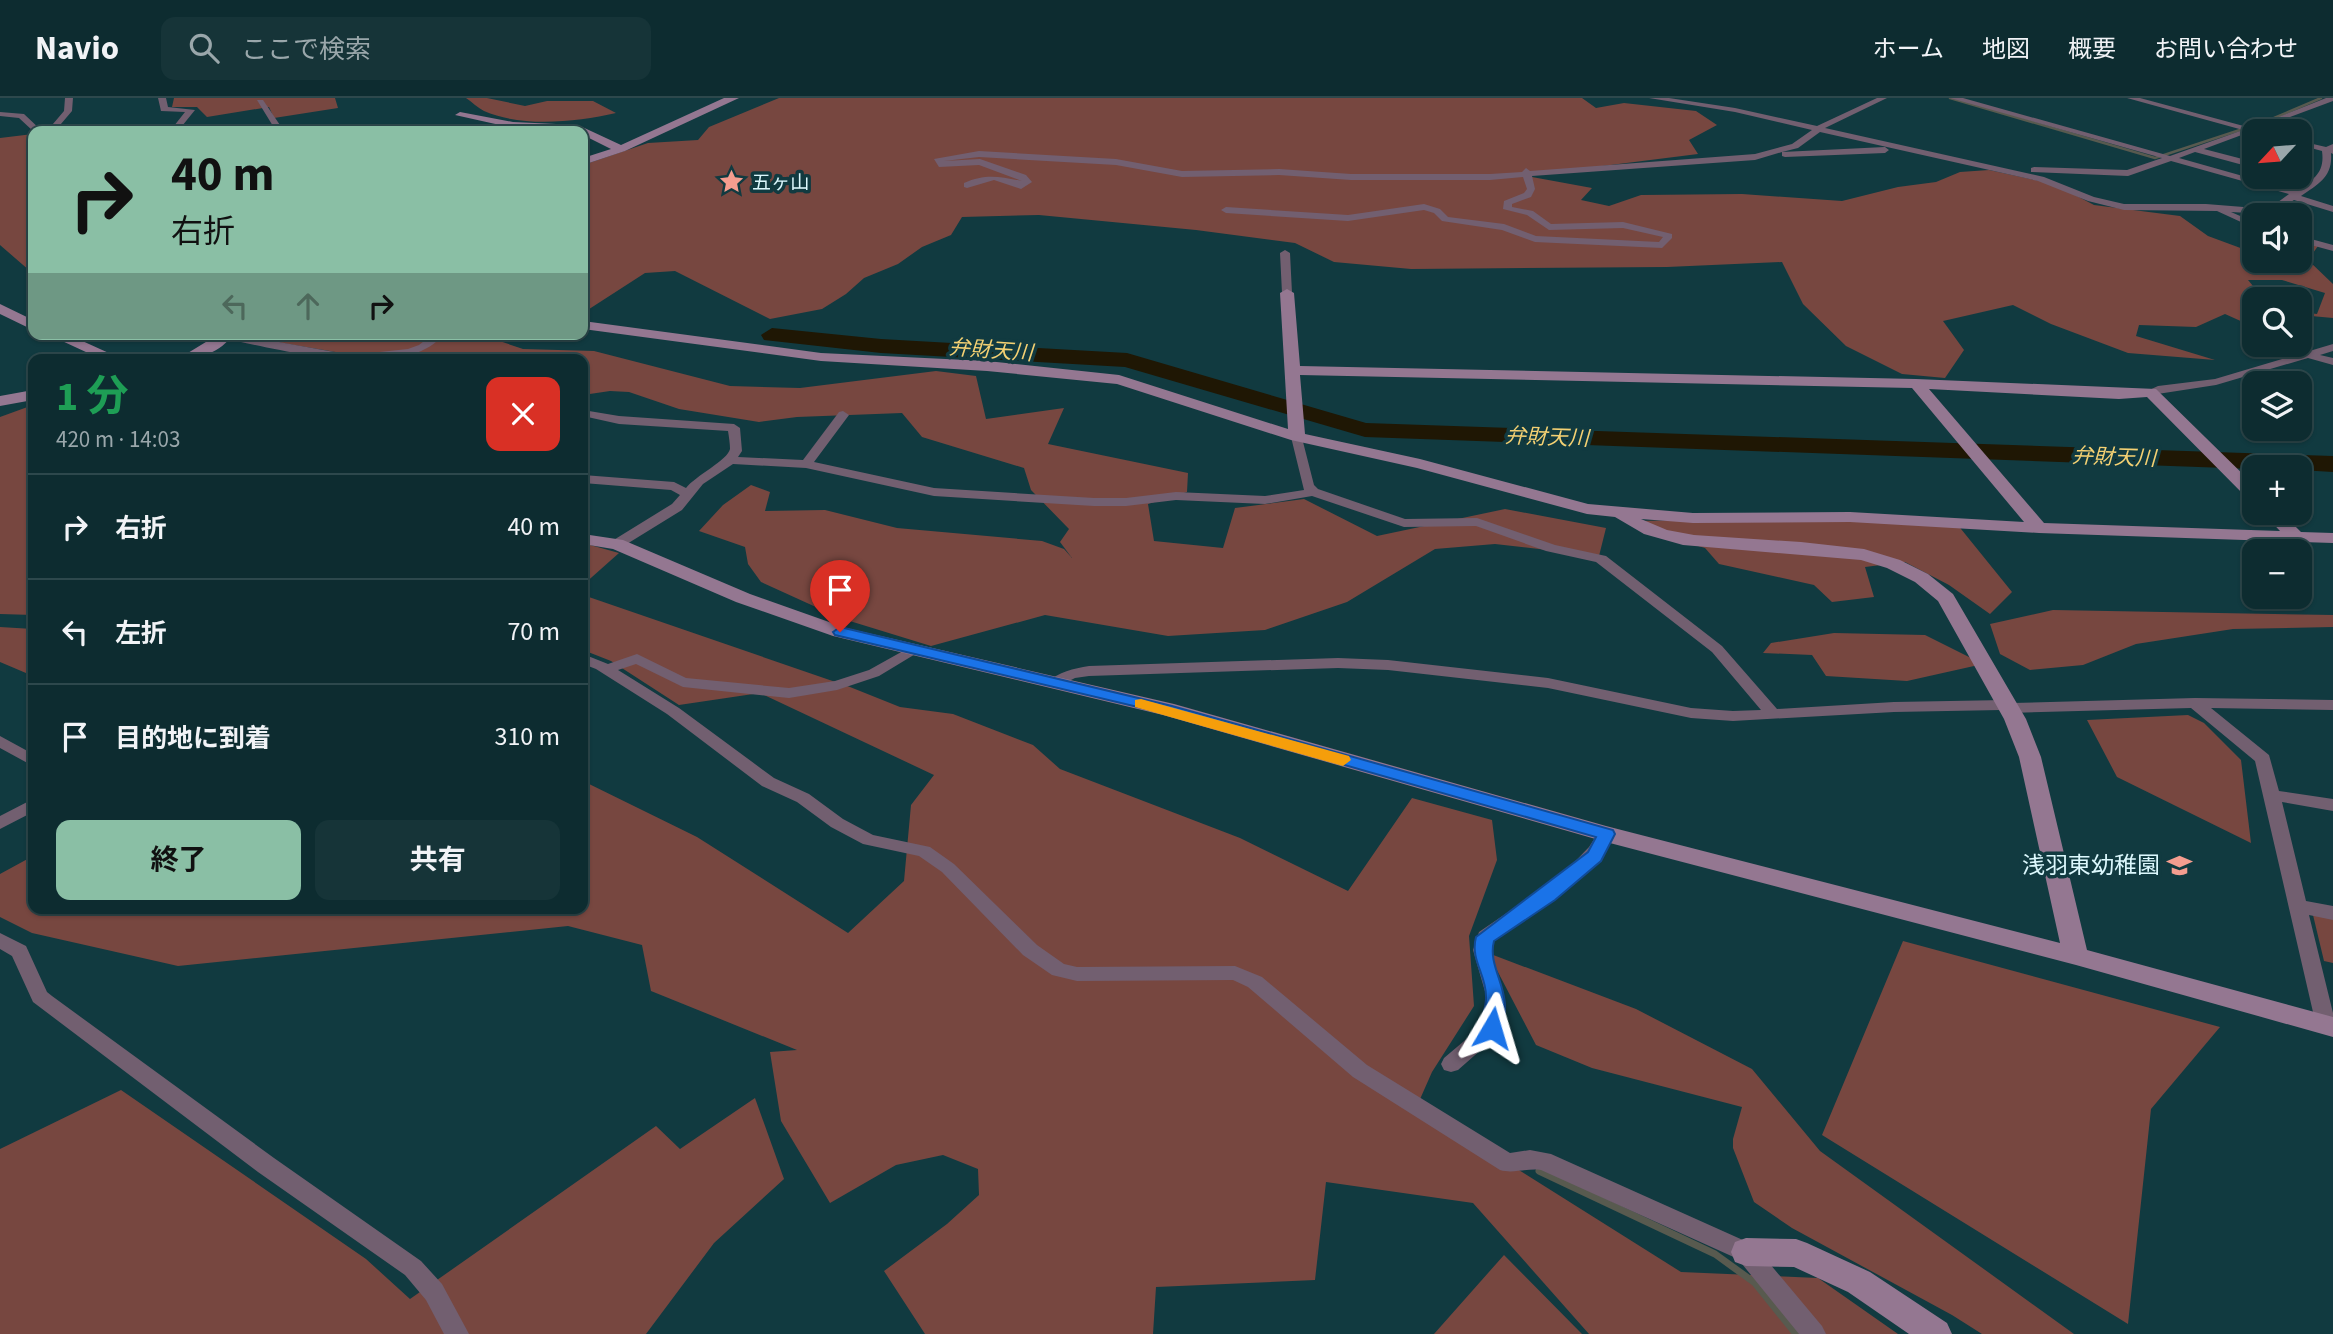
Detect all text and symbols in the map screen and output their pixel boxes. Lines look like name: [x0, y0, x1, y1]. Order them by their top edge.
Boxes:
search box: [161, 17, 651, 80]
text: Navio: [35, 25, 119, 72]
icon: search: [185, 29, 223, 67]
text: ここで検索: [241, 31, 371, 68]
text: ホーム: [1873, 32, 1944, 67]
text: 地図: [1982, 32, 2030, 67]
text: 概要: [2068, 32, 2116, 67]
text: お問い合わせ: [2154, 32, 2298, 67]
north arrow: [2242, 119, 2312, 189]
map controls: [2242, 119, 2312, 609]
text: 40 m: [171, 140, 275, 210]
icon: right: [56, 154, 147, 245]
place icon: 五ヶ山: [718, 168, 746, 196]
place label: 五ヶ山: [752, 170, 809, 197]
button: sound: [2242, 203, 2312, 273]
text: 右折: [171, 209, 235, 255]
icon: left: [216, 287, 254, 325]
icon: ahead: [289, 287, 327, 325]
icon: right: [362, 287, 400, 325]
button: search: [2242, 287, 2312, 357]
water label: 弁財天川: [948, 332, 1036, 368]
text: 1 分: [56, 367, 129, 427]
button: layers: [2242, 371, 2312, 441]
button: close: [486, 377, 560, 451]
water label: 弁財天川: [1505, 421, 1591, 454]
text: 420 m · 14:03: [56, 423, 180, 456]
water label: 弁財天川: [2072, 441, 2158, 474]
button: +: [2242, 455, 2312, 525]
icon: right: [56, 508, 94, 546]
text: 40 m: [507, 508, 560, 545]
text: 右折: [115, 510, 167, 547]
button: −: [2242, 539, 2312, 609]
pin: [810, 560, 870, 632]
icon: arrive: [821, 571, 859, 609]
icon: left: [56, 613, 94, 651]
text: 70 m: [507, 613, 560, 650]
text: 左折: [115, 615, 167, 652]
icon: arrive: [56, 718, 94, 756]
text: 310 m: [494, 718, 560, 755]
text: 目的地に到着: [115, 720, 271, 757]
button: 終了: [56, 820, 301, 900]
button: 共有: [315, 820, 560, 900]
place label: 浅羽東幼稚園: [2022, 849, 2160, 882]
school or university icon: 浅羽東幼稚園: [2166, 851, 2194, 879]
position arrow: [1455, 991, 1529, 1065]

